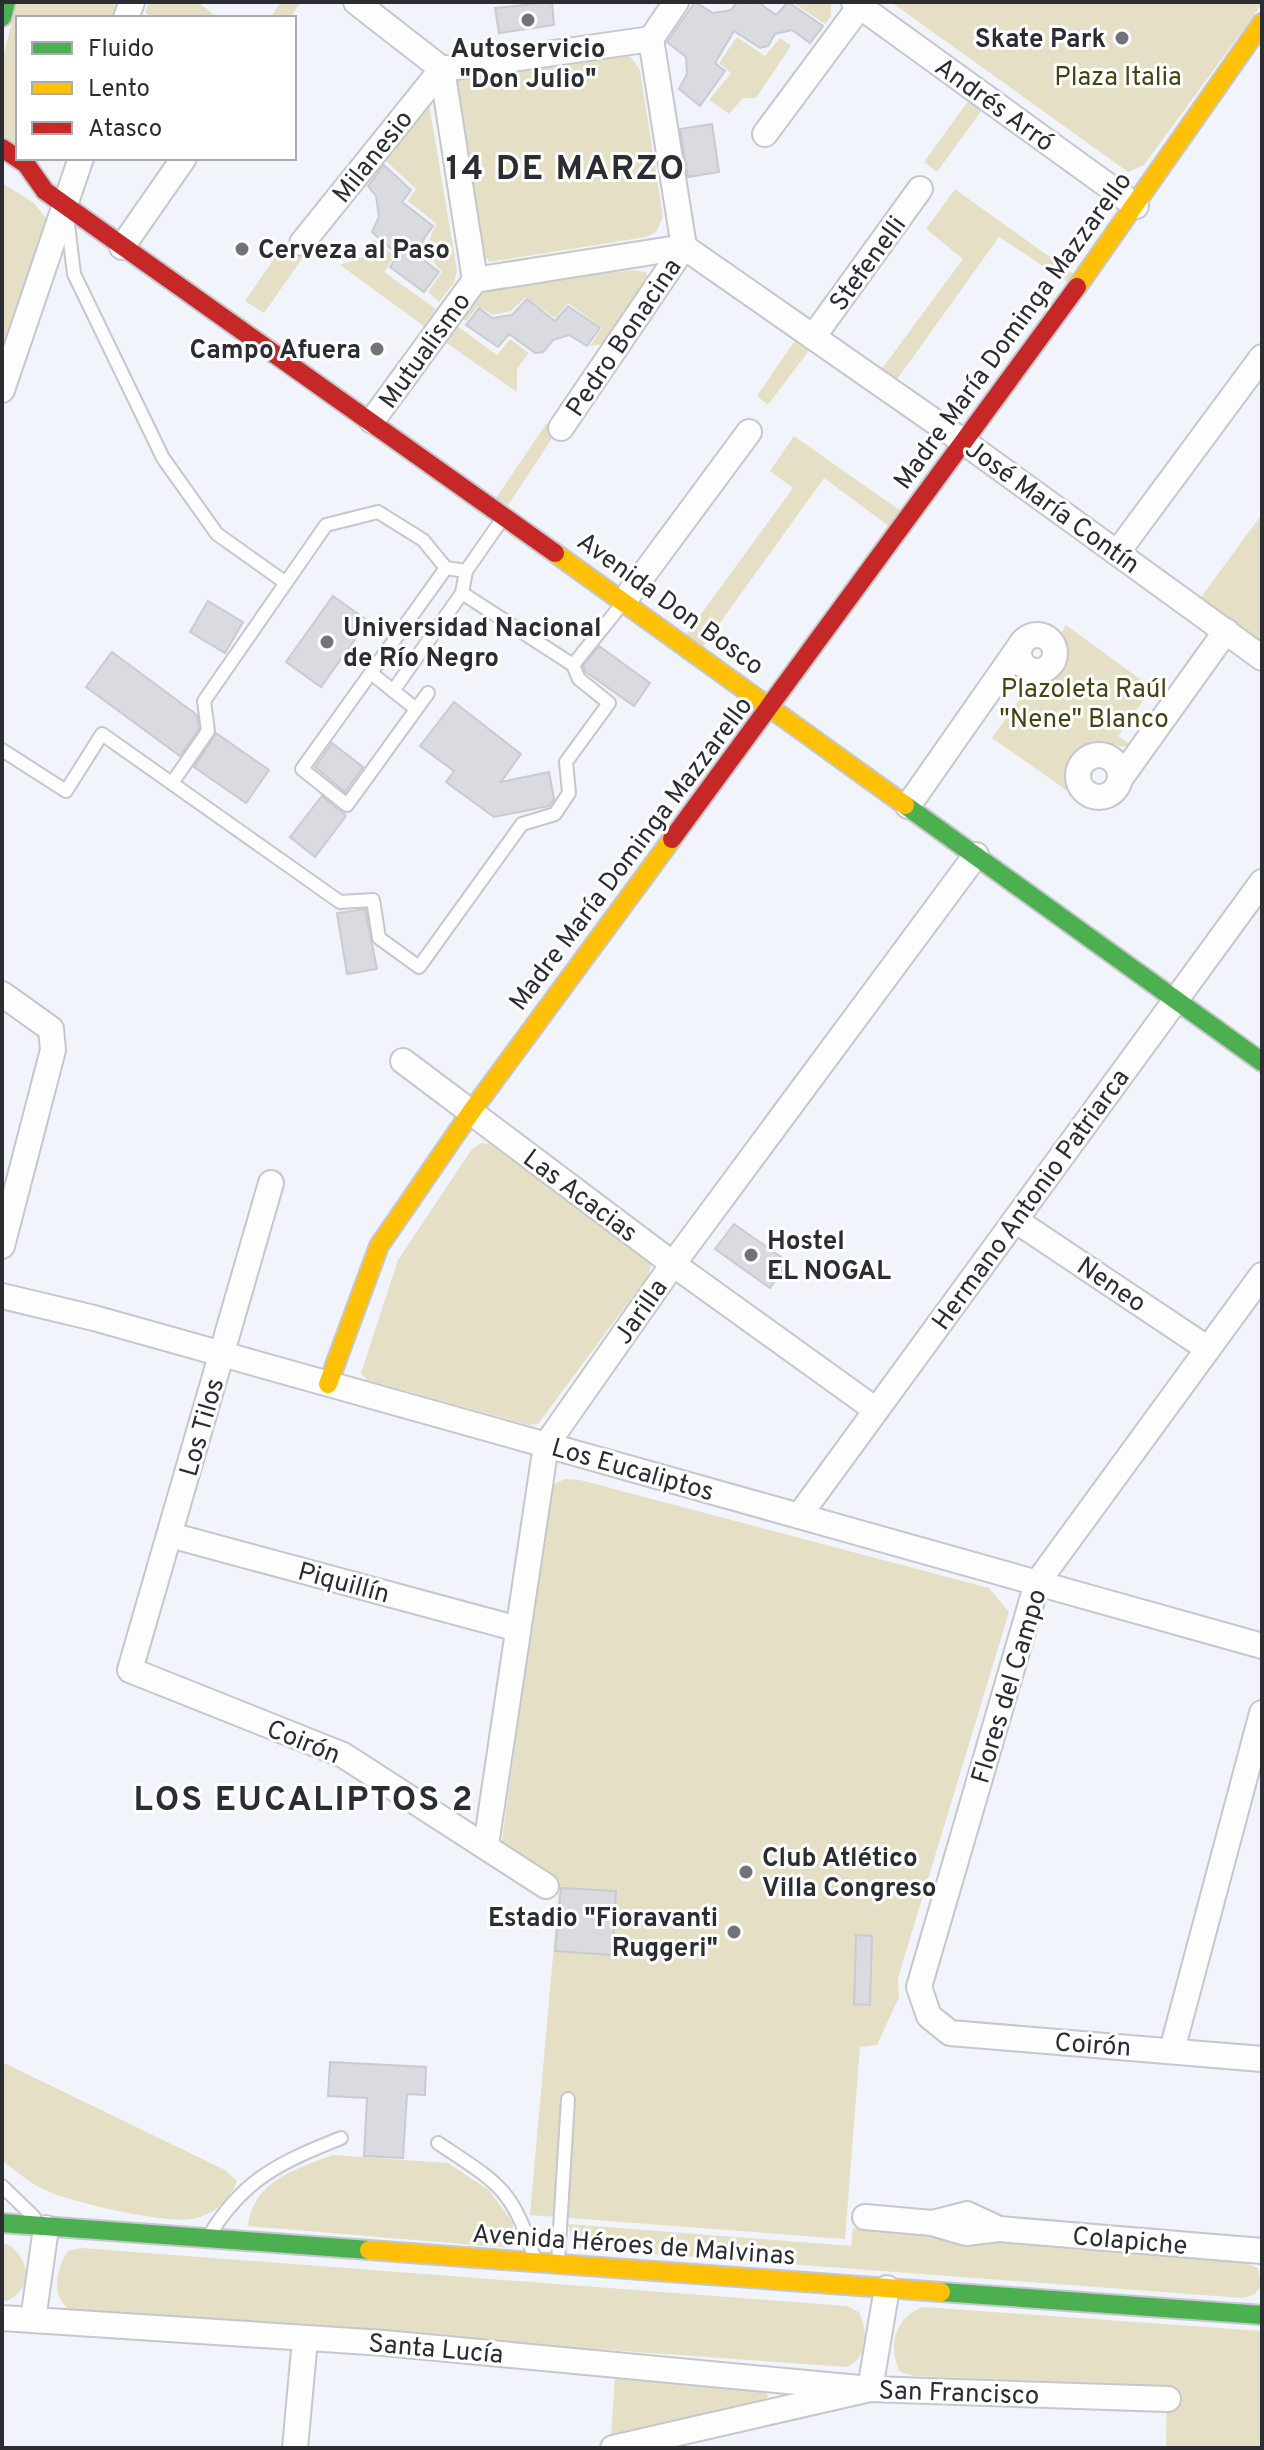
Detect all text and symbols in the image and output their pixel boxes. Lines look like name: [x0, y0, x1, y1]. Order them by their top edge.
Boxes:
marker: Autoservicio "Don Julio": [519, 11, 537, 29]
legend: [16, 16, 296, 160]
place label: Skate Park: [975, 24, 1106, 57]
marker: Skate Park: [1113, 29, 1131, 47]
place label: Autoservicio "Don Julio": [451, 34, 605, 97]
text: Fluido: [88, 35, 154, 65]
street label: Andrés Arró: [927, 52, 1060, 160]
park label: Plaza Italia: [1054, 62, 1182, 95]
text: Lento: [88, 75, 150, 105]
street label: Milanesio: [326, 104, 422, 211]
text: Atasco: [88, 115, 162, 145]
district label: 14 DE MARZO: [446, 149, 686, 192]
street label: Madre María Dominga Mazzarello: [888, 166, 1140, 497]
street label: Stefenelli: [823, 210, 915, 319]
place label: Cerveza al Paso: [258, 235, 450, 268]
marker: Cerveza al Paso: [233, 240, 251, 258]
street label: Pedro Bonacina: [560, 253, 690, 424]
street label: Mutualismo: [373, 287, 479, 416]
place label: Campo Afuera: [190, 335, 361, 368]
marker: Campo Afuera: [368, 340, 386, 358]
street label: José María Contín: [958, 434, 1145, 582]
street label: Avenida Don Bosco: [570, 526, 770, 684]
place label: Universidad Nacional de Río Negro: [343, 613, 602, 676]
marker: Universidad Nacional de Río Negro: [318, 633, 336, 651]
park label: Plazoleta Raúl "Nene" Blanco: [999, 674, 1169, 737]
street label: Madre María Dominga Mazzarello: [503, 691, 761, 1018]
street label: Hermano Antonio Patriarca: [926, 1063, 1138, 1338]
street label: Las Acacias: [516, 1143, 643, 1251]
place label: Hostel EL NOGAL: [767, 1226, 891, 1289]
marker: Hostel EL NOGAL: [742, 1246, 760, 1264]
street label: Neneo: [1070, 1251, 1152, 1321]
street label: Jarilla: [608, 1273, 676, 1351]
street label: Los Tilos: [174, 1375, 233, 1481]
street label: Los Eucaliptos: [547, 1432, 717, 1510]
street label: Piquillín: [294, 1556, 393, 1612]
street label: Flores del Campo: [965, 1585, 1056, 1788]
street label: Coirón: [261, 1714, 345, 1773]
district label: LOS EUCALIPTOS 2: [134, 1780, 475, 1823]
place label: Club Atlético Villa Congreso: [762, 1843, 936, 1906]
marker: Club Atlético Villa Congreso: [737, 1863, 755, 1881]
place label: Estadio "Fioravanti Ruggeri": [488, 1903, 718, 1966]
marker: Estadio "Fioravanti Ruggeri": [725, 1923, 743, 1941]
street label: Coirón: [1053, 2027, 1132, 2066]
street label: Avenida Héroes de Malvinas: [471, 2219, 797, 2274]
street label: Colapiche: [1071, 2221, 1189, 2264]
street label: Santa Lucía: [367, 2328, 505, 2373]
street label: San Francisco: [878, 2375, 1040, 2414]

